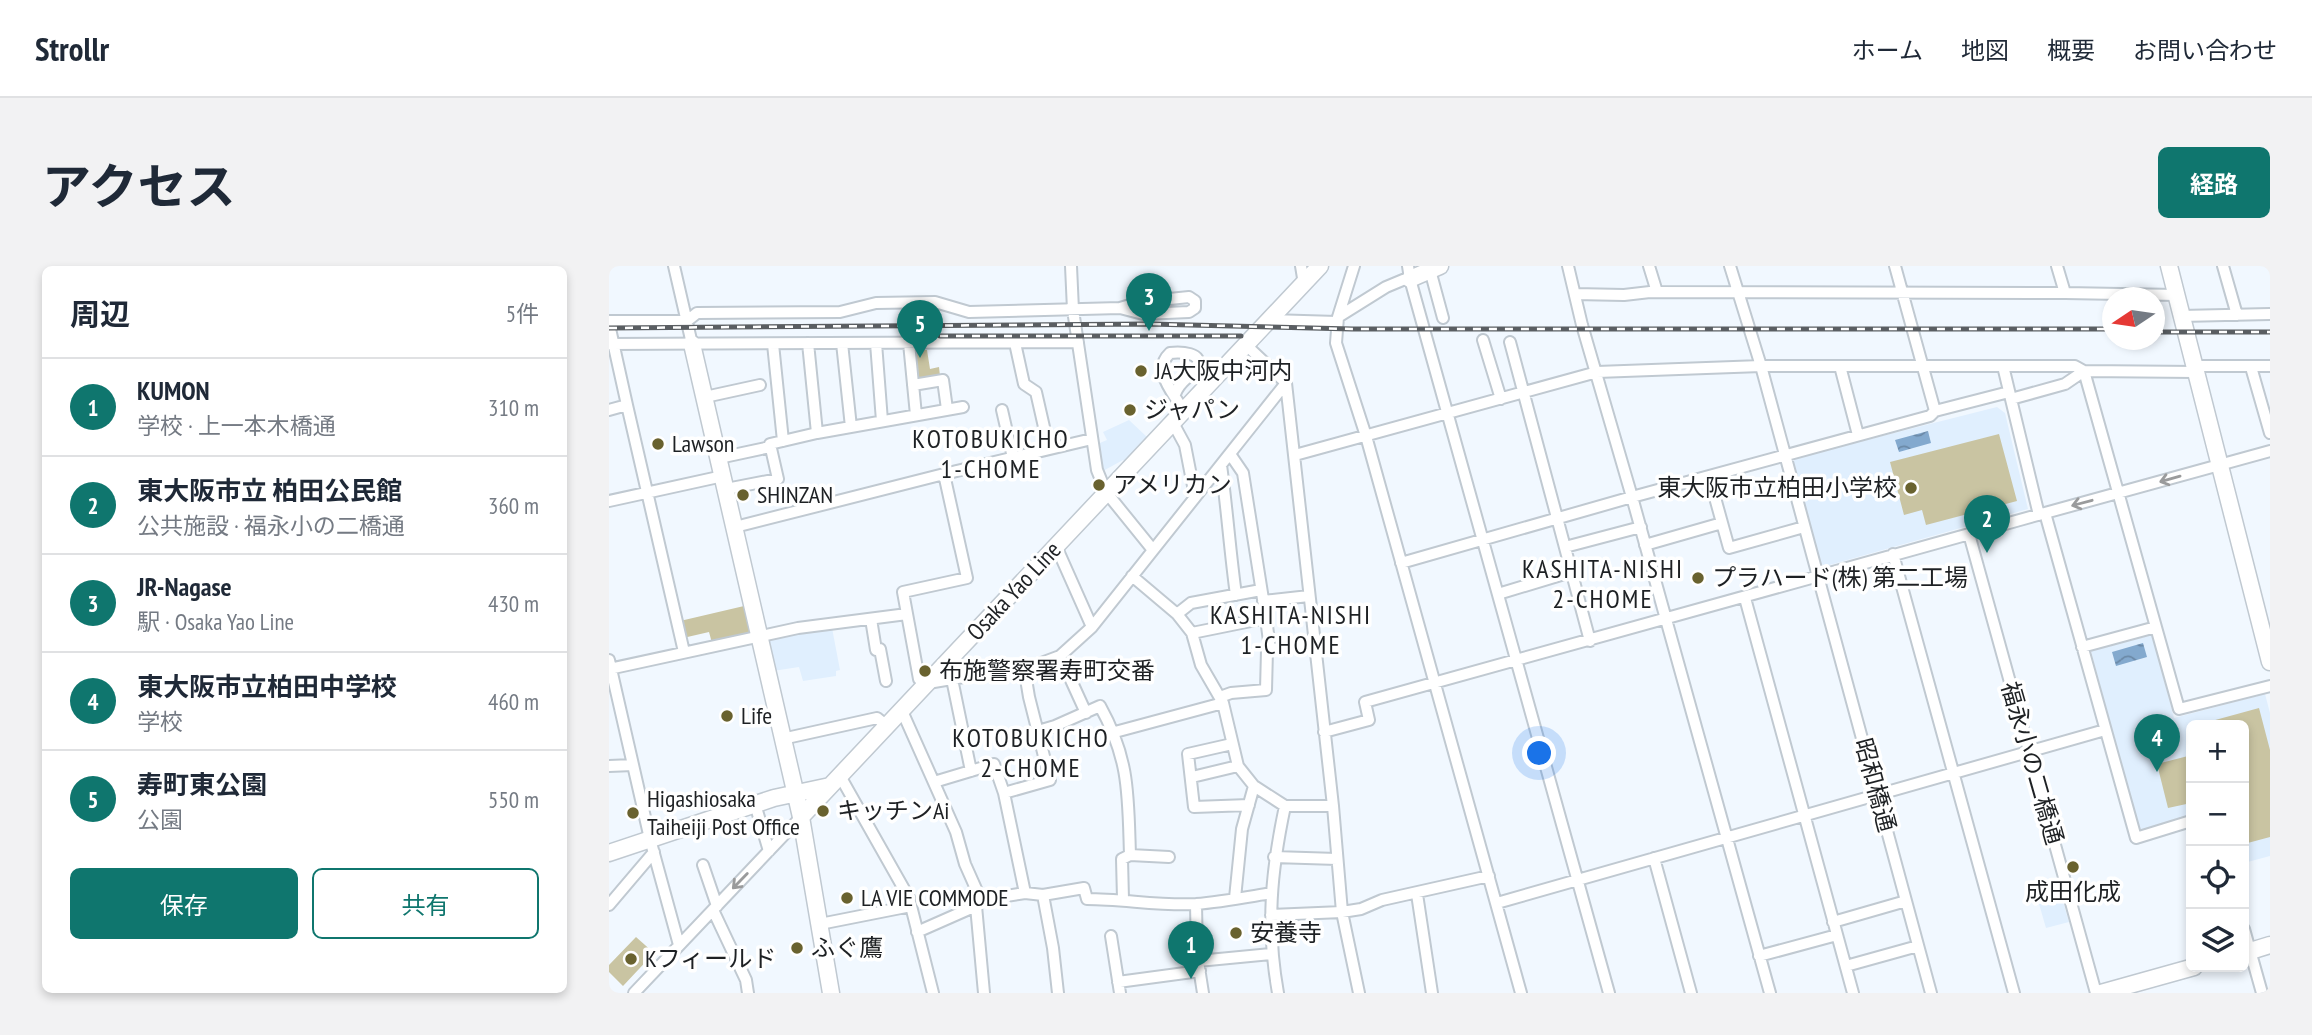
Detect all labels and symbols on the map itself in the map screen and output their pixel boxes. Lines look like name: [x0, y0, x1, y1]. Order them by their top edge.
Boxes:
pin: 3: [1126, 273, 1172, 331]
north arrow: [2102, 287, 2165, 350]
pin: 5: [897, 300, 943, 358]
place label: JA大阪中河内: [1154, 355, 1292, 386]
marker: JA大阪中河内: [1133, 363, 1149, 379]
place label: ジャパン: [1144, 394, 1240, 425]
marker: ジャパン: [1122, 402, 1138, 418]
district label: KOTOBUKICHO 1-CHOME: [912, 422, 1070, 485]
place label: Lawson: [672, 428, 734, 459]
marker: Lawson: [650, 436, 666, 452]
place label: アメリカン: [1113, 469, 1232, 500]
place label: 東大阪市立柏田小学校: [1657, 472, 1897, 503]
one-way arrow: [2159, 473, 2181, 486]
marker: アメリカン: [1091, 477, 1107, 493]
place label: SHINZAN: [757, 479, 833, 510]
marker: 東大阪市立柏田小学校: [1903, 480, 1919, 496]
marker: SHINZAN: [735, 487, 751, 503]
pin: 2: [1964, 495, 2010, 553]
one-way arrow: [2071, 497, 2094, 510]
street label: Osaka Yao Line: [960, 535, 1067, 647]
district label: KASHITA-NISHI 2-CHOME: [1522, 552, 1684, 615]
place label: プラハード(株) 第二工場: [1712, 562, 1968, 593]
marker: プラハード(株) 第二工場: [1690, 570, 1706, 586]
district label: KASHITA-NISHI 1-CHOME: [1210, 598, 1372, 661]
place label: 布施警察署寿町交番: [939, 655, 1155, 686]
marker: 布施警察署寿町交番: [917, 663, 933, 679]
street label: 福永小の二橋通: [1994, 678, 2071, 848]
place label: Life: [741, 700, 772, 731]
marker: Life: [719, 708, 735, 724]
pin: 4: [2134, 714, 2180, 772]
district label: KOTOBUKICHO 2-CHOME: [952, 721, 1110, 784]
street label: 昭和橋通: [1848, 734, 1903, 835]
your location: [1522, 736, 1556, 770]
place label: Higashiosaka Taiheiji Post Office: [647, 783, 800, 842]
place label: キッチンAi: [837, 795, 950, 826]
marker: キッチンAi: [815, 803, 831, 819]
marker: Higashiosaka Taiheiji Post Office: [625, 805, 641, 821]
marker: 成田化成: [2065, 859, 2081, 875]
one-way arrow: [732, 872, 749, 889]
place label: 成田化成: [2025, 876, 2121, 907]
place label: LA VIE COMMODE: [861, 882, 1009, 913]
marker: LA VIE COMMODE: [839, 890, 855, 906]
place label: 安養寺: [1250, 917, 1322, 948]
pin: 1: [1168, 921, 1214, 979]
marker: 安養寺: [1228, 925, 1244, 941]
place label: ふぐ鷹: [811, 932, 883, 963]
marker: ふぐ鷹: [789, 940, 805, 956]
place label: Kフィールド: [645, 943, 776, 974]
marker: Kフィールド: [623, 951, 639, 967]

